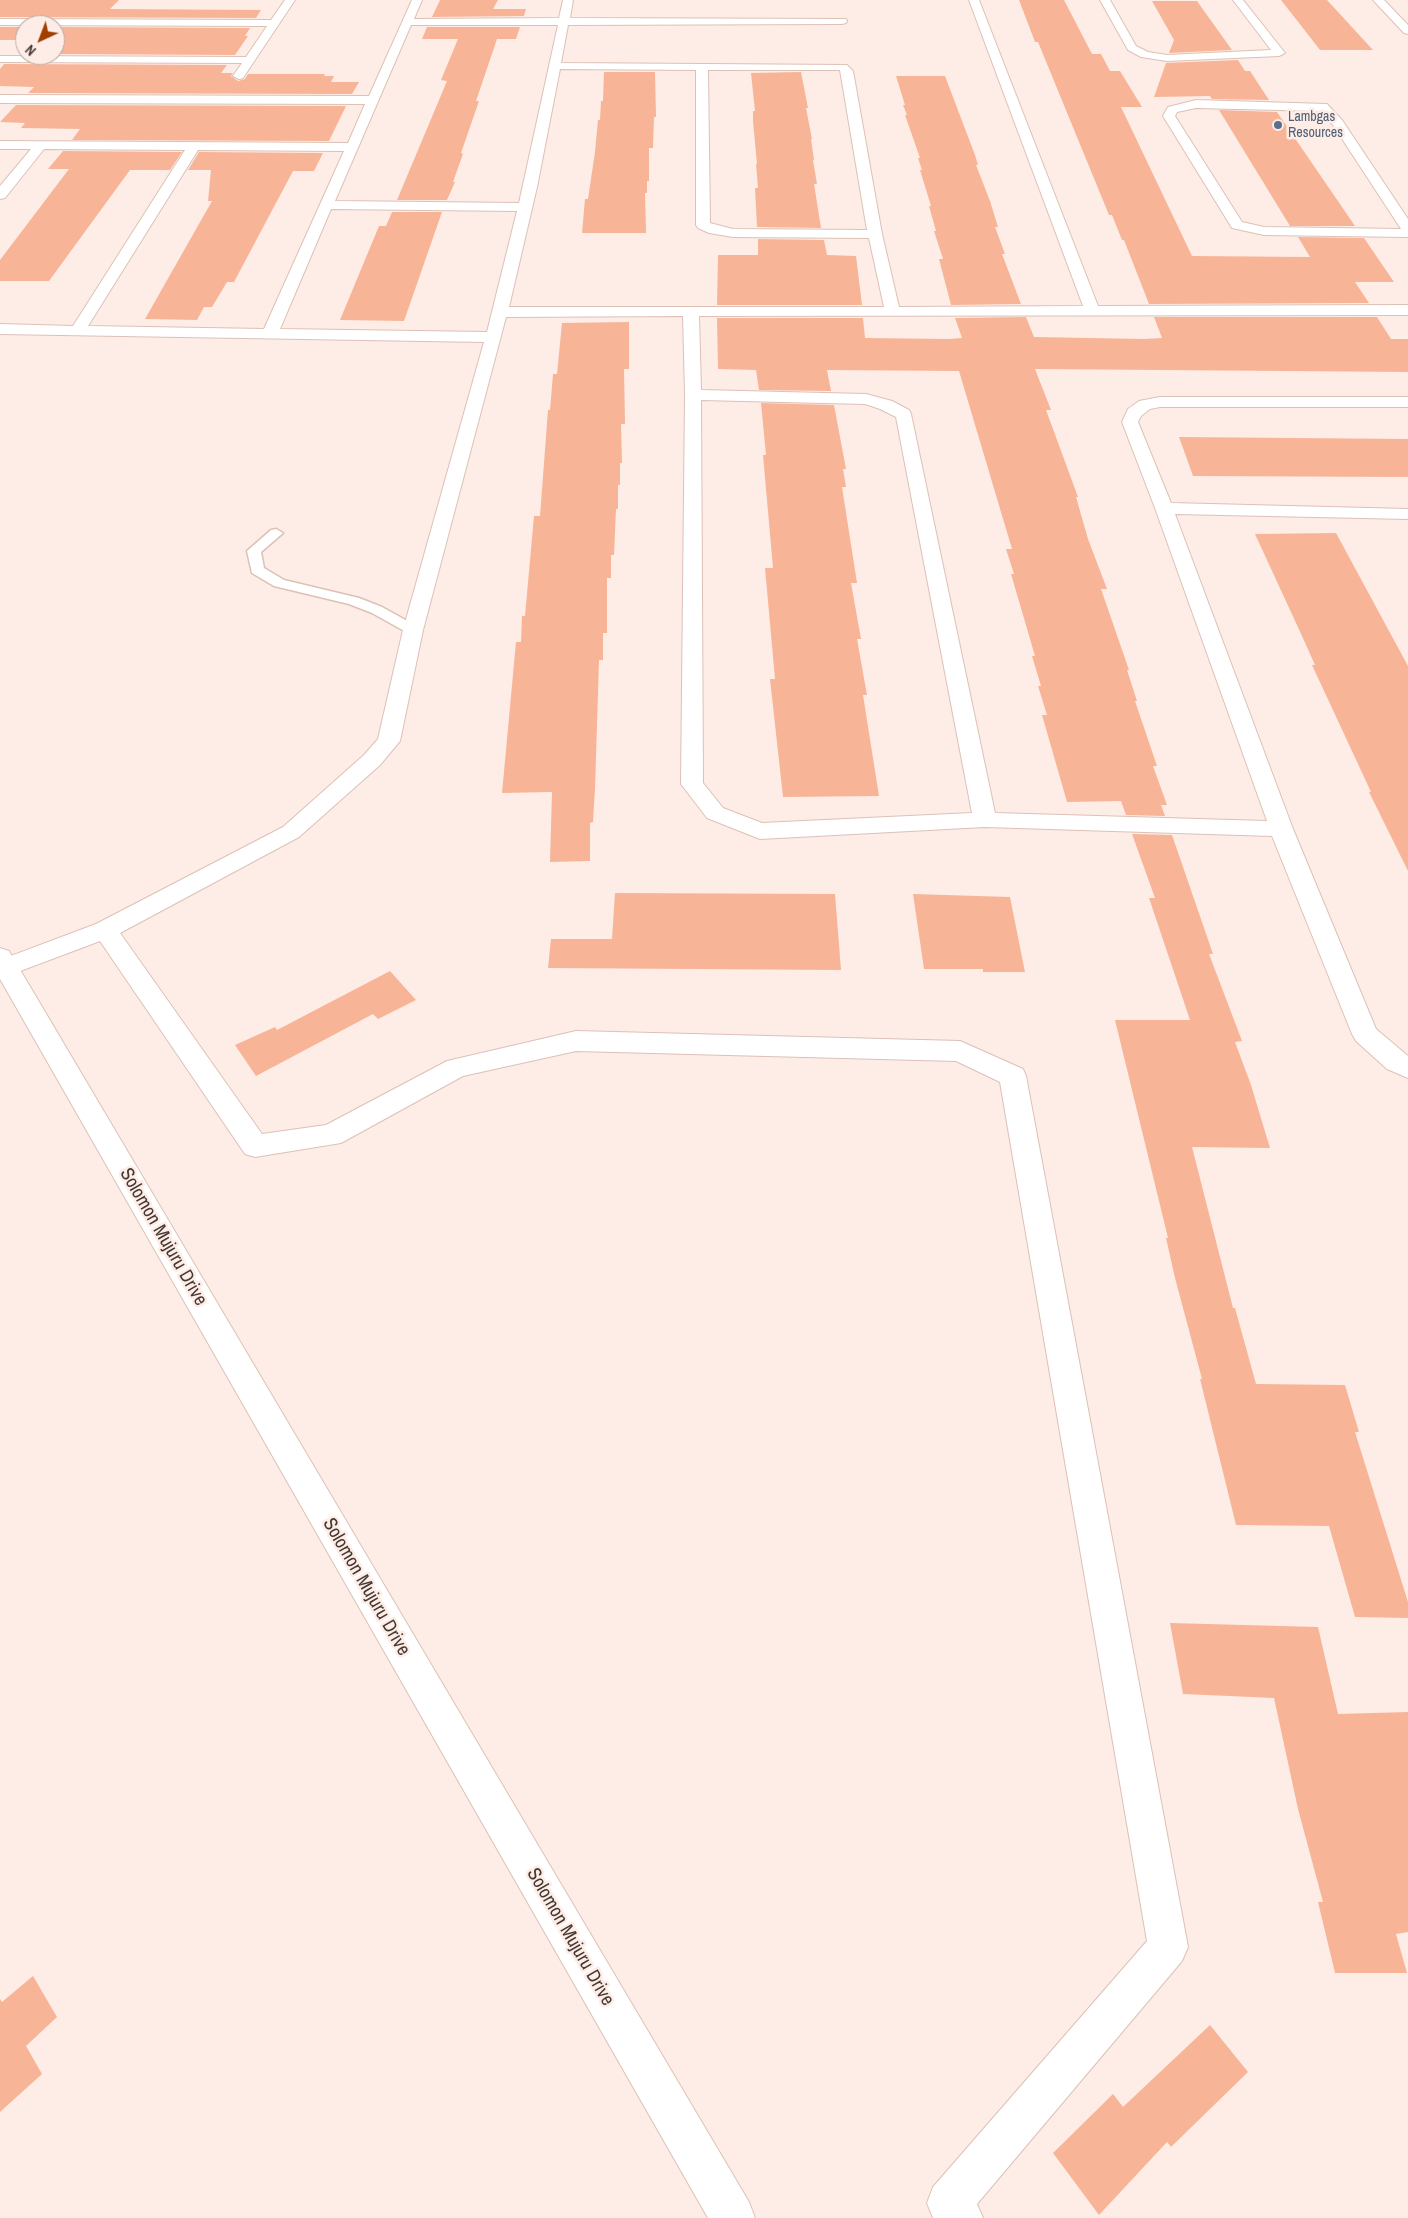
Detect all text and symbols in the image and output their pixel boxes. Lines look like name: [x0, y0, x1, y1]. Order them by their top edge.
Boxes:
north arrow: [15, 15, 65, 65]
text: N: [21, 41, 40, 60]
place label: Lambgas Resources: [1288, 109, 1343, 142]
marker: Lambgas Resources: [1272, 119, 1284, 131]
street label: Solomon Mujuru Drive: [114, 1164, 212, 1310]
street label: Solomon Mujuru Drive: [317, 1514, 415, 1660]
street label: Solomon Mujuru Drive: [521, 1864, 619, 2010]

